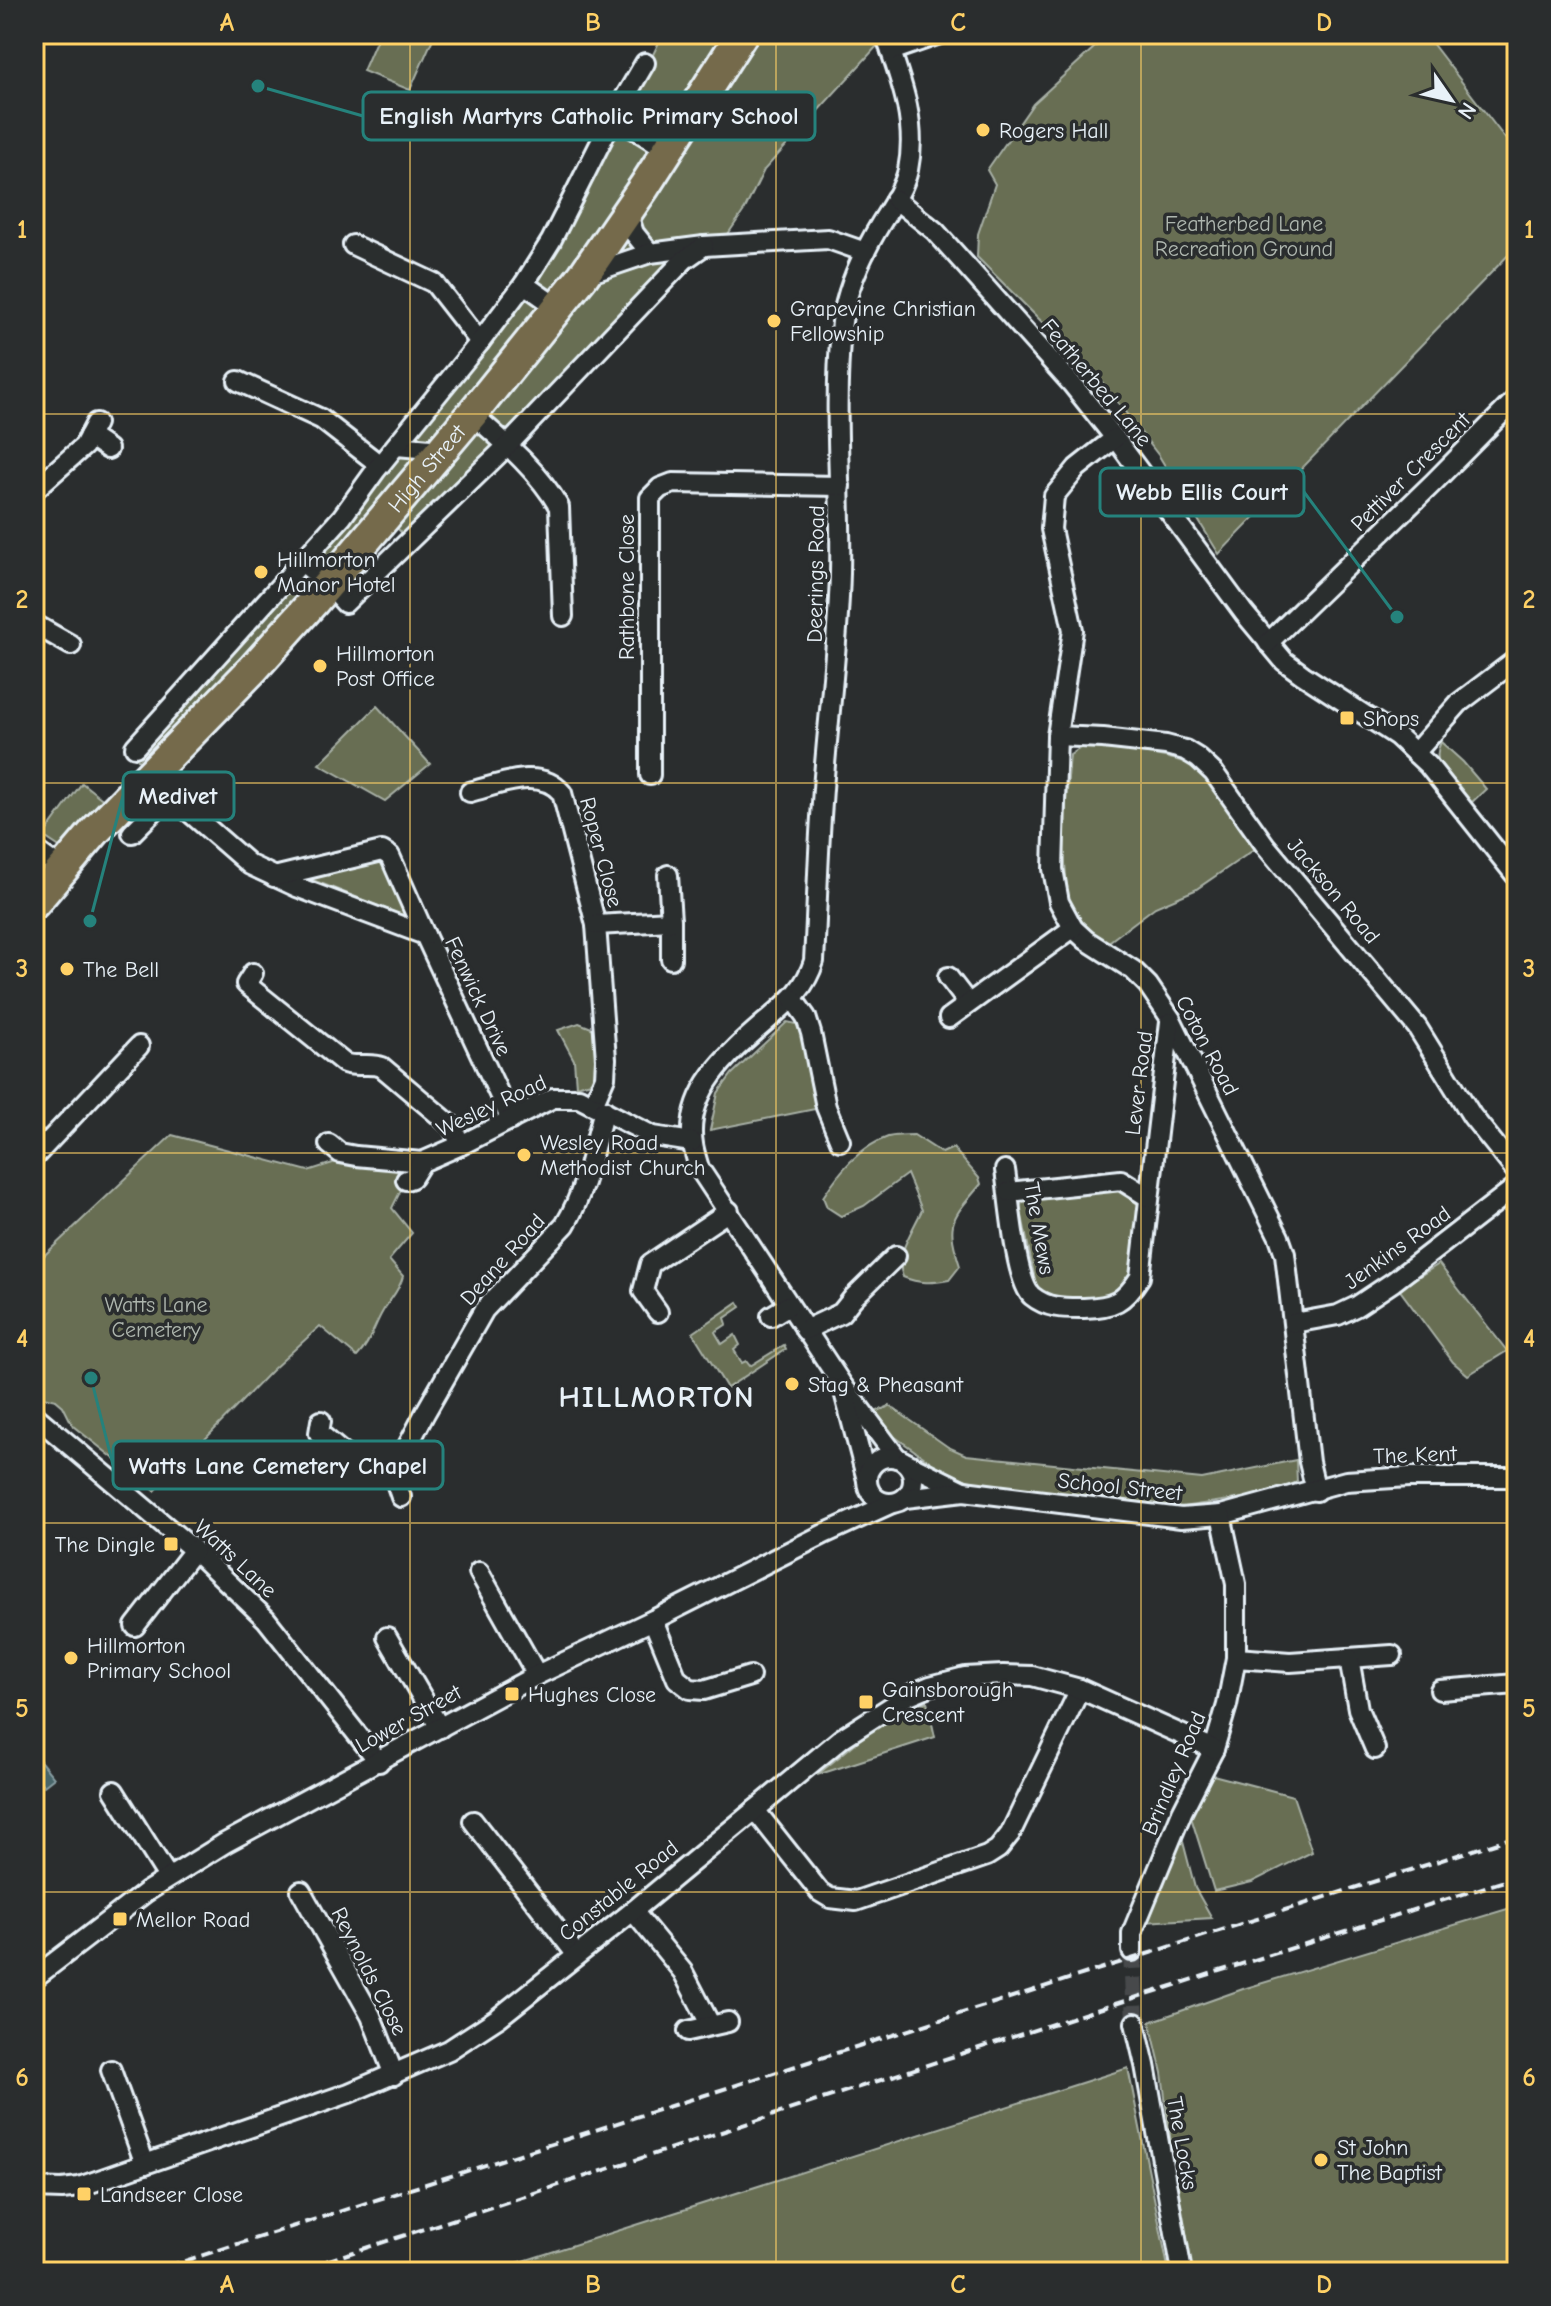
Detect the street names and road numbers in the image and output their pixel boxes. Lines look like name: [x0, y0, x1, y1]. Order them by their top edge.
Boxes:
street label: Featherbed Lane: [1035, 314, 1157, 452]
street label: Pettiver Crescent: [1346, 406, 1476, 537]
street label: High Street: [383, 419, 472, 518]
street label: Deerings Road: [802, 505, 830, 643]
street label: Rathbone Close: [614, 514, 640, 660]
street label: Roper Close: [574, 794, 628, 910]
street label: Jackson Road: [1281, 832, 1385, 949]
street label: Fenwick Drive: [439, 933, 517, 1060]
street label: Coton Road: [1170, 991, 1244, 1100]
street label: Lever Road: [1120, 1029, 1158, 1137]
street label: Wesley Road: [432, 1069, 551, 1143]
street label: The Mews: [1018, 1180, 1060, 1276]
street label: Jenkins Road: [1339, 1201, 1456, 1295]
street label: Deane Road: [455, 1209, 551, 1311]
street label: The Kent: [1373, 1441, 1458, 1469]
street label: School Street: [1056, 1468, 1184, 1507]
street label: Watts Lane: [189, 1514, 282, 1603]
street label: Lower Street: [351, 1679, 467, 1759]
street label: Brindley Road: [1136, 1708, 1212, 1839]
street label: Constable Road: [554, 1835, 684, 1947]
street label: Reynolds Close: [326, 1903, 413, 2040]
street label: The Locks: [1161, 2094, 1203, 2192]

